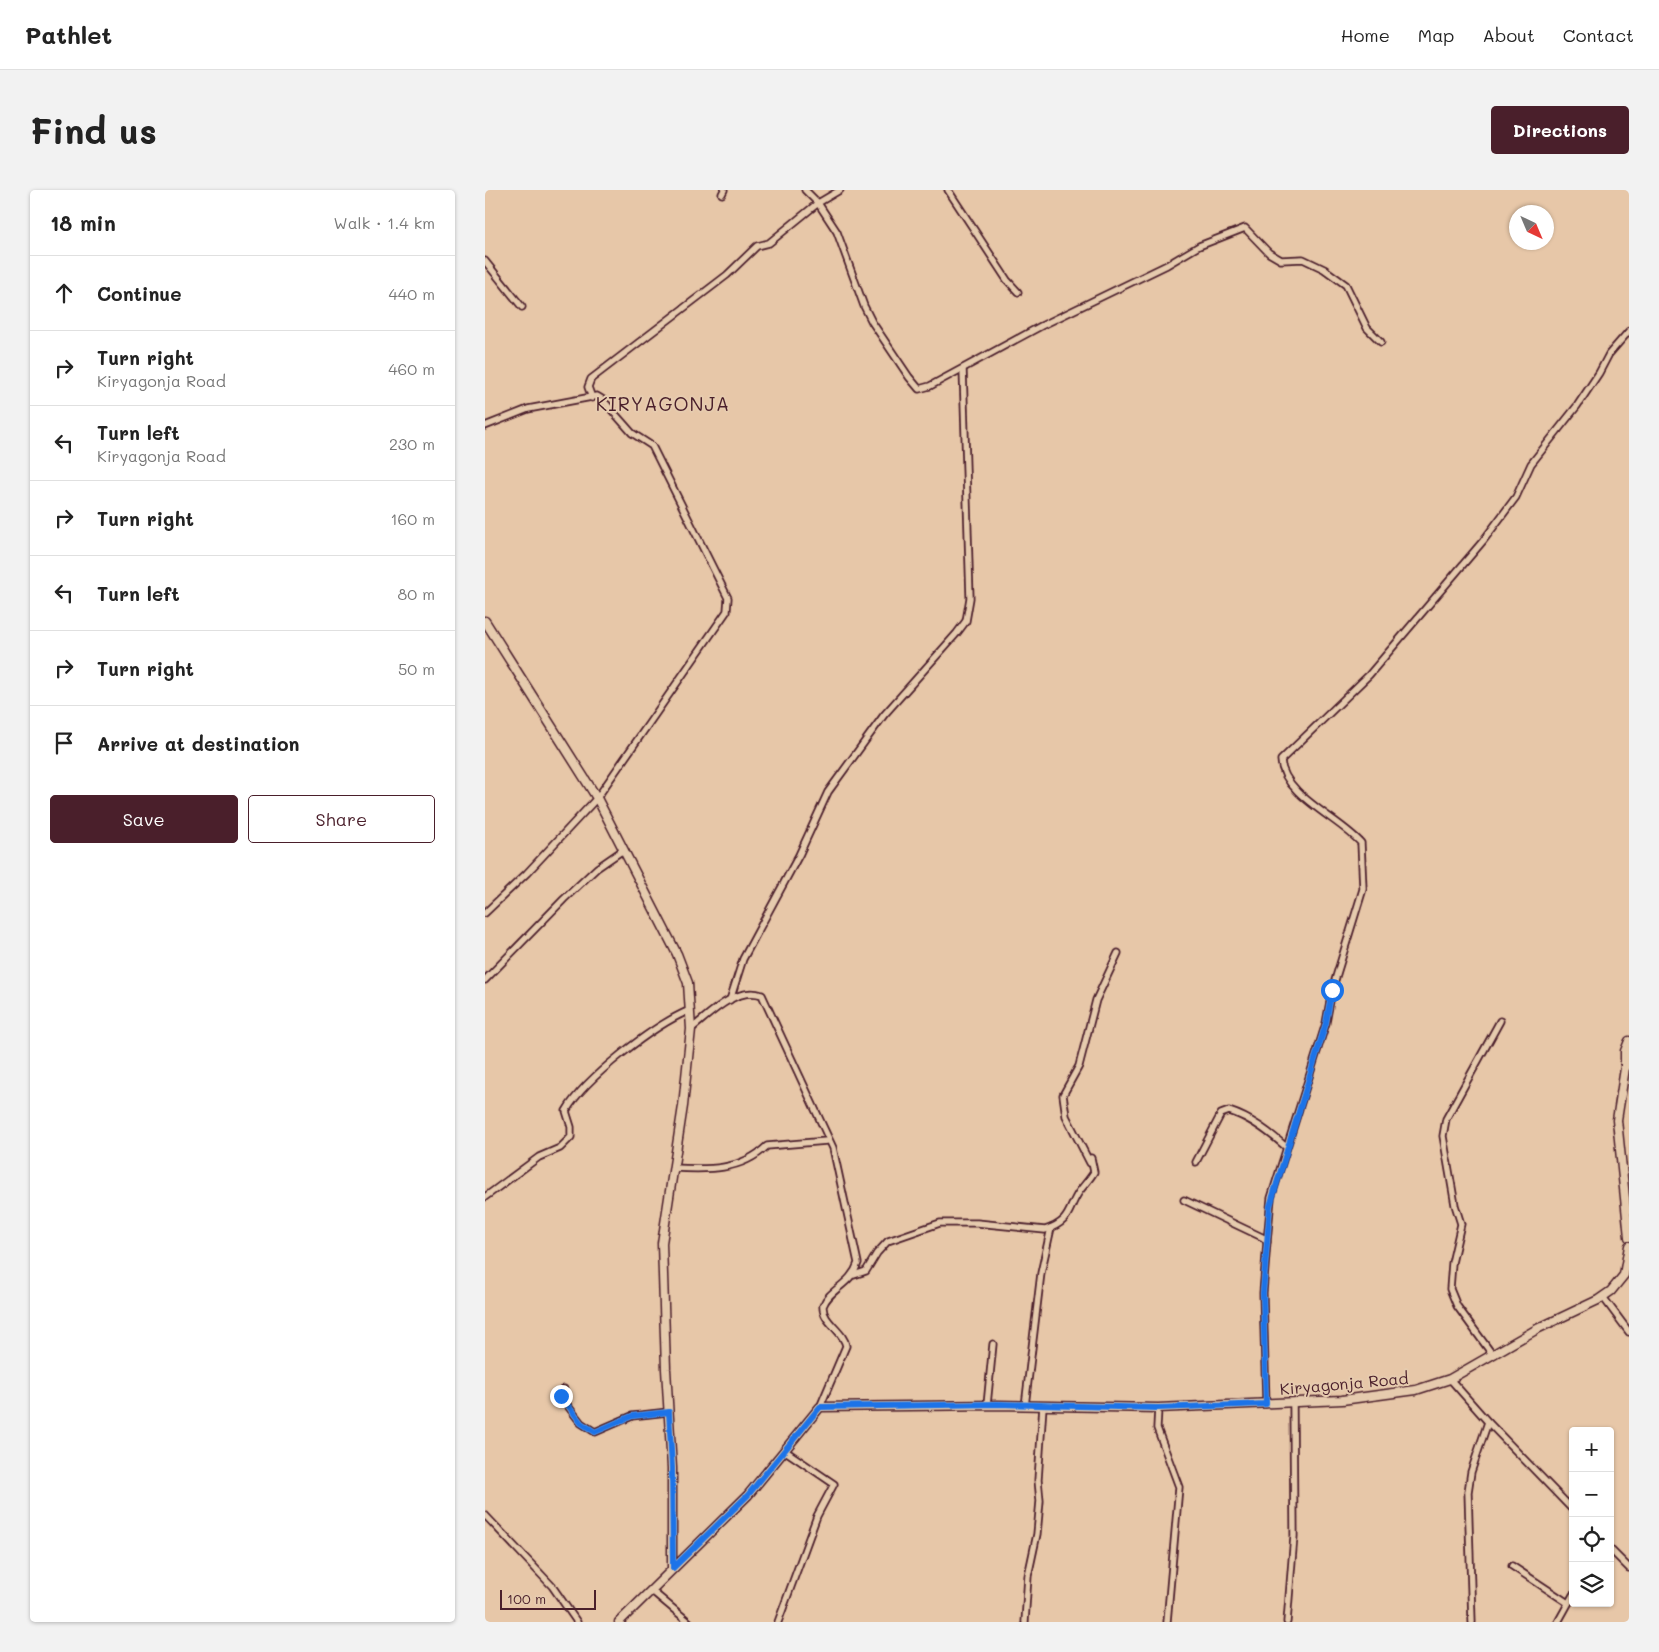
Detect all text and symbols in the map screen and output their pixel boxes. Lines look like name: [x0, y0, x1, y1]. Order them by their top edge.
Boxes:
text: Pathlet: [25, 19, 112, 50]
text: Home: [1341, 23, 1390, 47]
text: Map: [1418, 23, 1454, 47]
text: About: [1482, 23, 1535, 47]
text: Contact: [1563, 23, 1634, 47]
button: Directions: [1491, 106, 1629, 154]
text: Find us: [30, 107, 157, 153]
north arrow: [1509, 205, 1554, 250]
text: 18 min: [50, 209, 116, 236]
text: Walk · 1.4 km: [334, 212, 435, 233]
icon: ahead: [50, 279, 78, 307]
text: Continue: [97, 281, 182, 306]
text: 440 m: [388, 283, 435, 304]
text: Turn right: [97, 345, 194, 370]
icon: right: [50, 354, 78, 382]
text: 460 m: [388, 358, 435, 379]
text: Kiryagonja Road: [97, 370, 226, 391]
district label: KIRYAGONJA: [596, 391, 730, 416]
text: Turn left: [97, 420, 180, 445]
icon: left: [50, 429, 78, 457]
text: 230 m: [389, 433, 435, 454]
text: Kiryagonja Road: [97, 445, 226, 466]
icon: right: [50, 504, 78, 532]
text: Turn right: [97, 506, 194, 531]
text: 160 m: [390, 508, 435, 529]
icon: left: [50, 579, 78, 607]
text: Turn left: [97, 581, 180, 606]
text: 80 m: [398, 583, 435, 604]
icon: right: [50, 654, 78, 682]
text: Turn right: [97, 656, 194, 681]
text: 50 m: [398, 658, 435, 679]
icon: arrive: [50, 729, 78, 757]
text: Arrive at destination: [97, 731, 300, 756]
button: Save: [50, 795, 238, 843]
button: Share: [248, 795, 435, 843]
route start: [1321, 979, 1344, 1002]
street label: Kiryagonja Road: [1279, 1367, 1409, 1399]
route end: [550, 1385, 573, 1408]
map controls: [1569, 1427, 1614, 1607]
button: +: [1569, 1427, 1614, 1472]
button: −: [1569, 1472, 1614, 1517]
button: locate: [1569, 1517, 1614, 1562]
button: layers: [1569, 1562, 1614, 1607]
scale bar: [500, 1587, 596, 1610]
text: 100 m: [507, 1589, 546, 1608]

